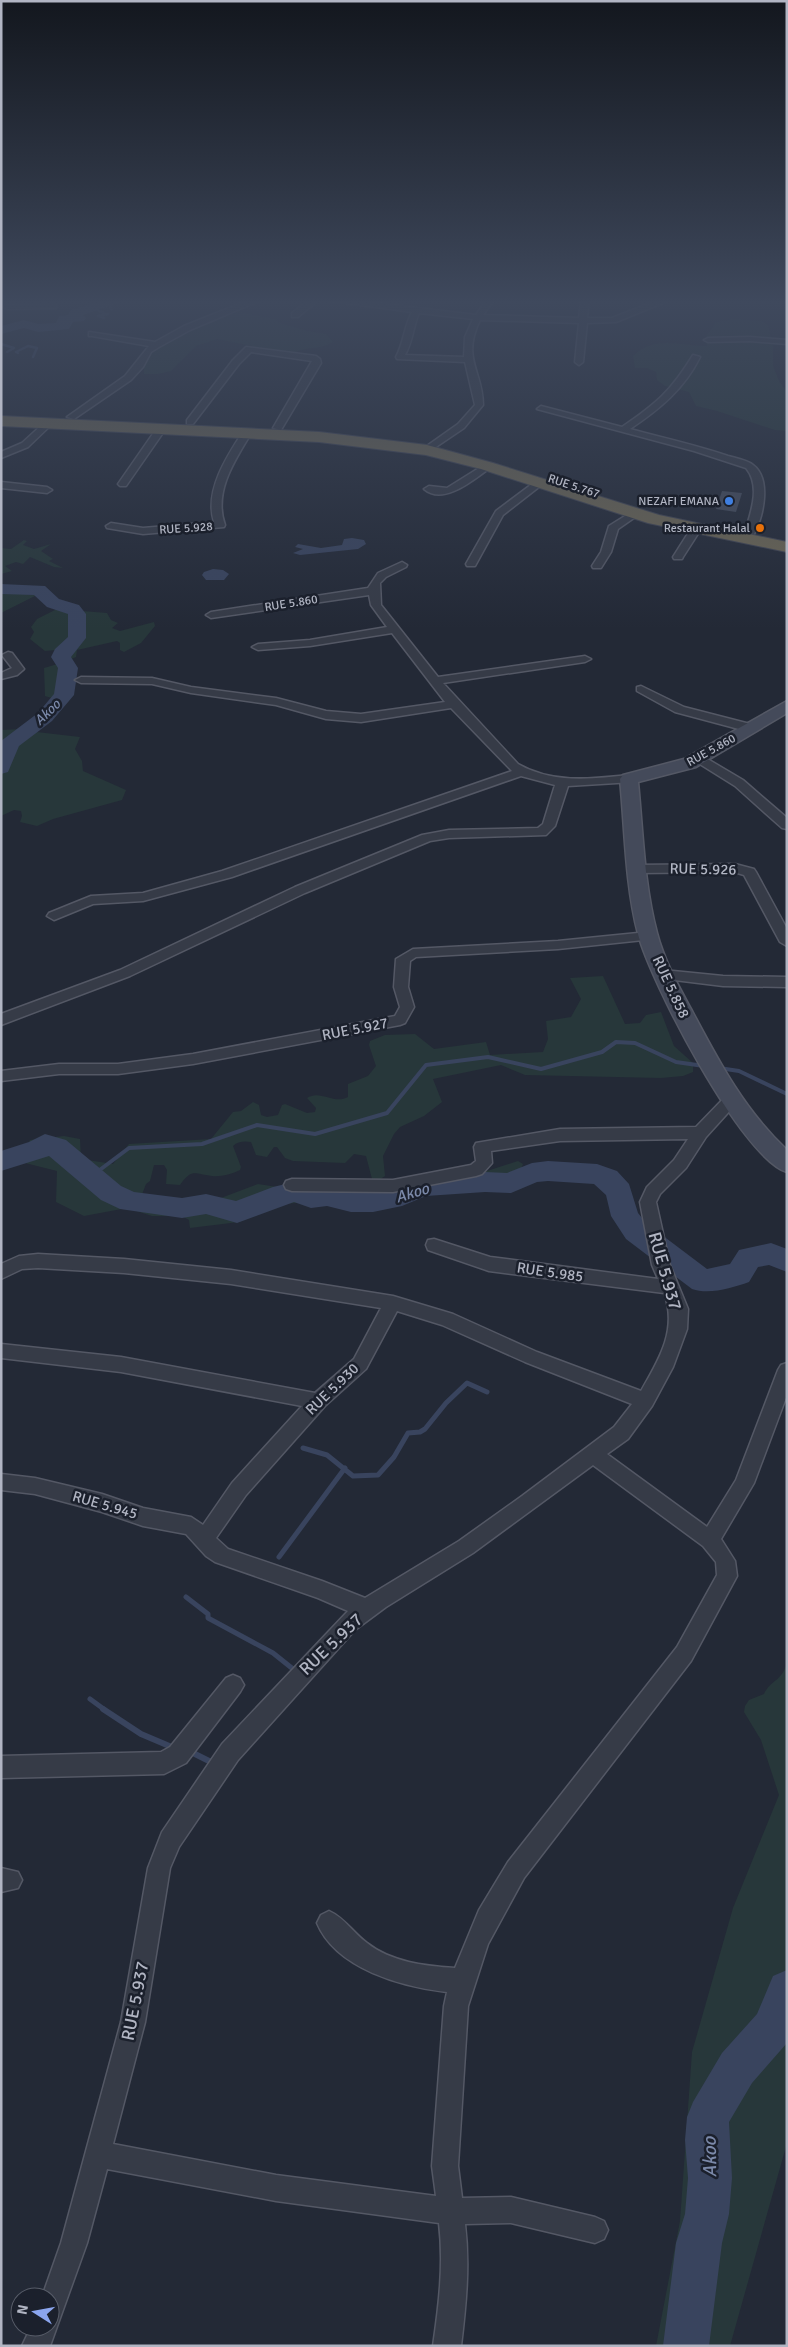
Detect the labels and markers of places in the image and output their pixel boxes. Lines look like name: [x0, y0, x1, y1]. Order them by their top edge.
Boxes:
place label: NEZAFI EMANA: [638, 494, 720, 509]
marker: NEZAFI EMANA: [723, 495, 735, 507]
place label: Restaurant Halal: [664, 521, 750, 536]
marker: Restaurant Halal: [754, 522, 766, 534]

